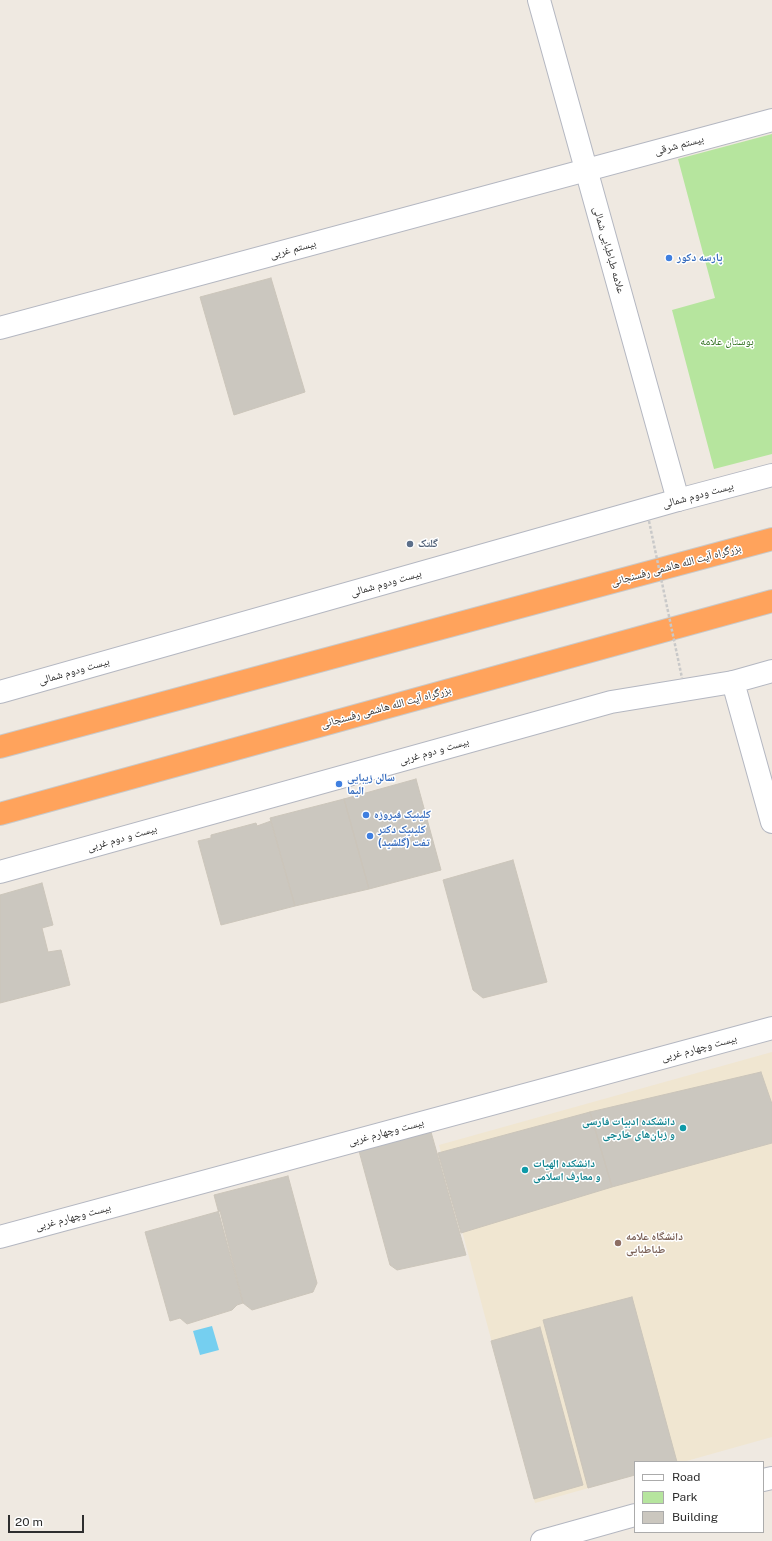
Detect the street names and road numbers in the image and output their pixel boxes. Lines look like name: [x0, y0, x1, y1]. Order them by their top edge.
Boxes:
street label: بیستم شرقی: [653, 132, 705, 158]
street label: علامه طباطبایی شمالی: [590, 205, 628, 295]
street label: بیستم غربی: [268, 237, 318, 261]
street label: بیست ودوم شمالی: [661, 479, 735, 511]
street label: بزرگراه آیت الله هاشمی رفسنجانی: [609, 541, 743, 589]
street label: بیست ودوم شمالی: [349, 567, 423, 599]
street label: بیست ودوم شمالی: [37, 655, 111, 687]
street label: بزرگراه آیت الله هاشمی رفسنجانی: [319, 683, 453, 731]
street label: بیست و دوم غربی: [398, 735, 470, 767]
street label: بیست و دوم غربی: [86, 822, 158, 854]
street label: بیست وچهارم غربی: [660, 1032, 738, 1064]
street label: بیست وچهارم غربی: [347, 1116, 425, 1148]
street label: بیست وچهارم غربی: [34, 1201, 112, 1233]

